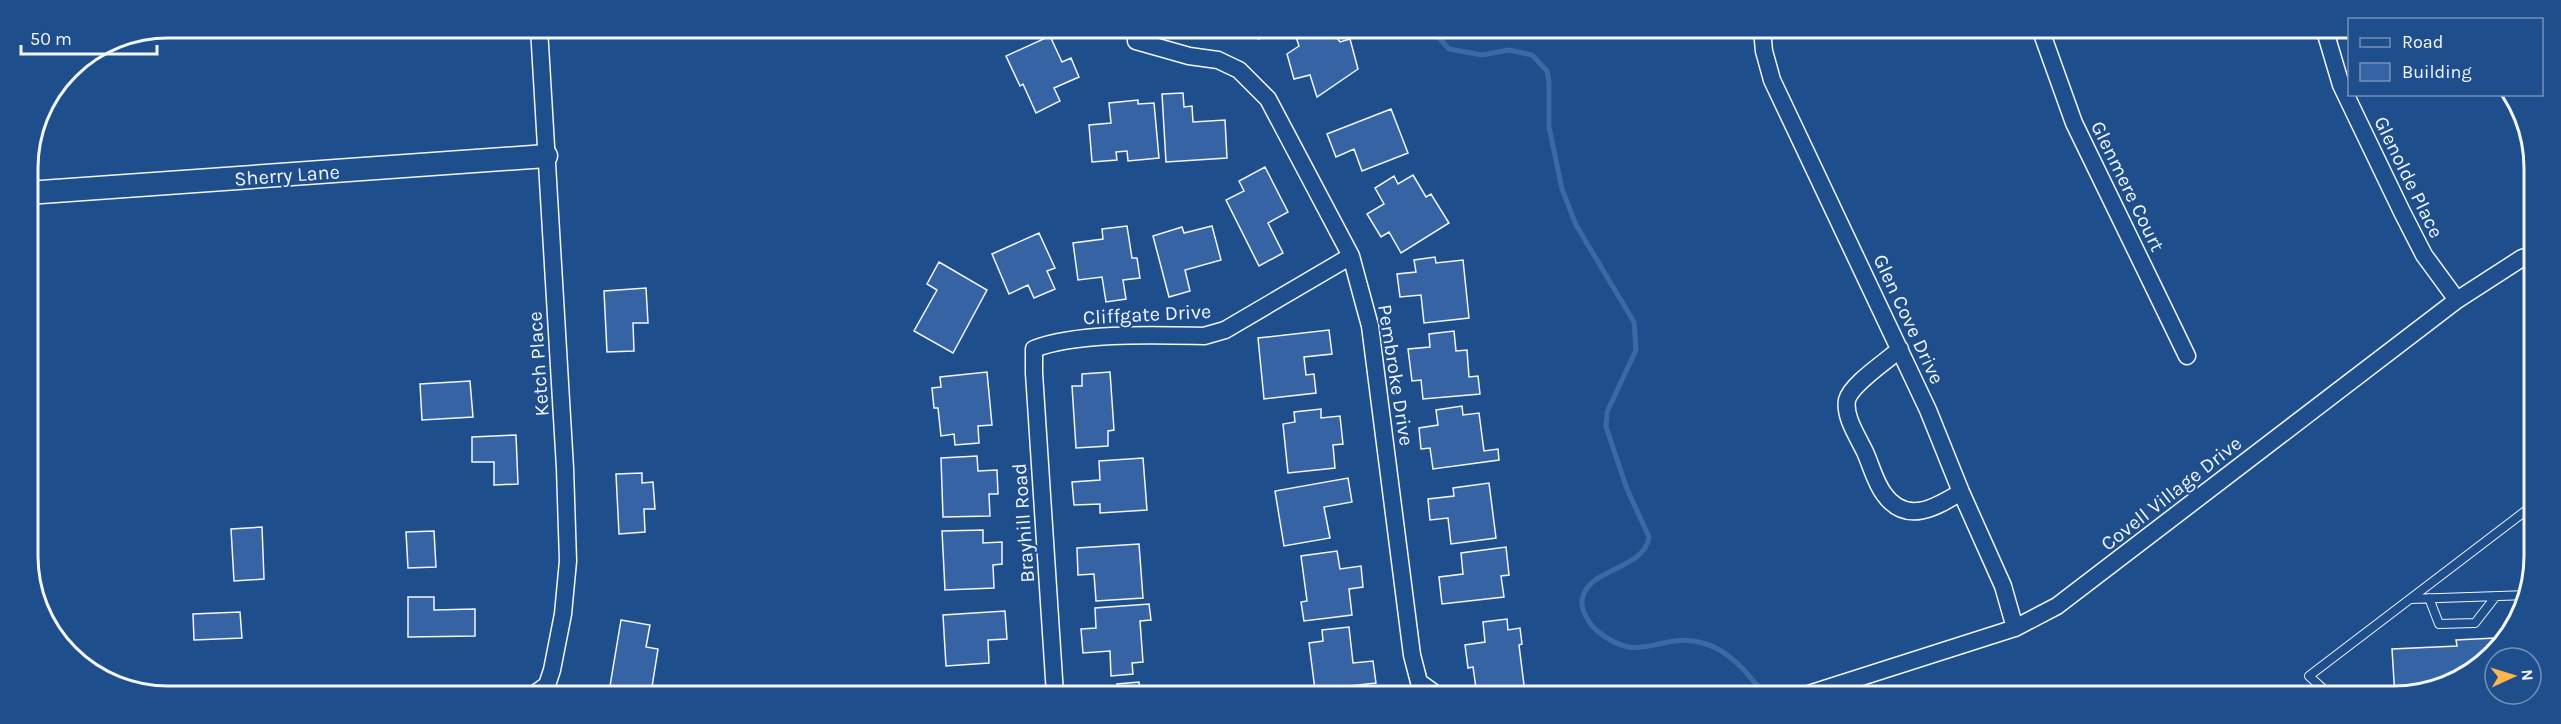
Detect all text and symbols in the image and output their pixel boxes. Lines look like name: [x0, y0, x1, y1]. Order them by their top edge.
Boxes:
scale bar: [21, 18, 158, 56]
legend: [2348, 18, 2543, 96]
text: 50 m: [30, 28, 72, 50]
text: Road: [2402, 31, 2443, 53]
text: Building: [2402, 61, 2472, 83]
street label: Glenolde Place: [2369, 113, 2448, 242]
street label: Glenmere Court: [2086, 117, 2169, 256]
street label: Sherry Lane: [234, 160, 341, 191]
street label: Glen Cove Drive: [1868, 251, 1949, 388]
street label: Cliffgate Drive: [1082, 300, 1212, 329]
street label: Pembroke Drive: [1373, 303, 1418, 448]
street label: Ketch Place: [523, 311, 554, 417]
street label: Covell Village Drive: [2096, 431, 2246, 555]
street label: Brayhill Road: [1008, 462, 1039, 584]
north arrow: [2483, 646, 2543, 706]
text: N: [2518, 669, 2537, 681]

